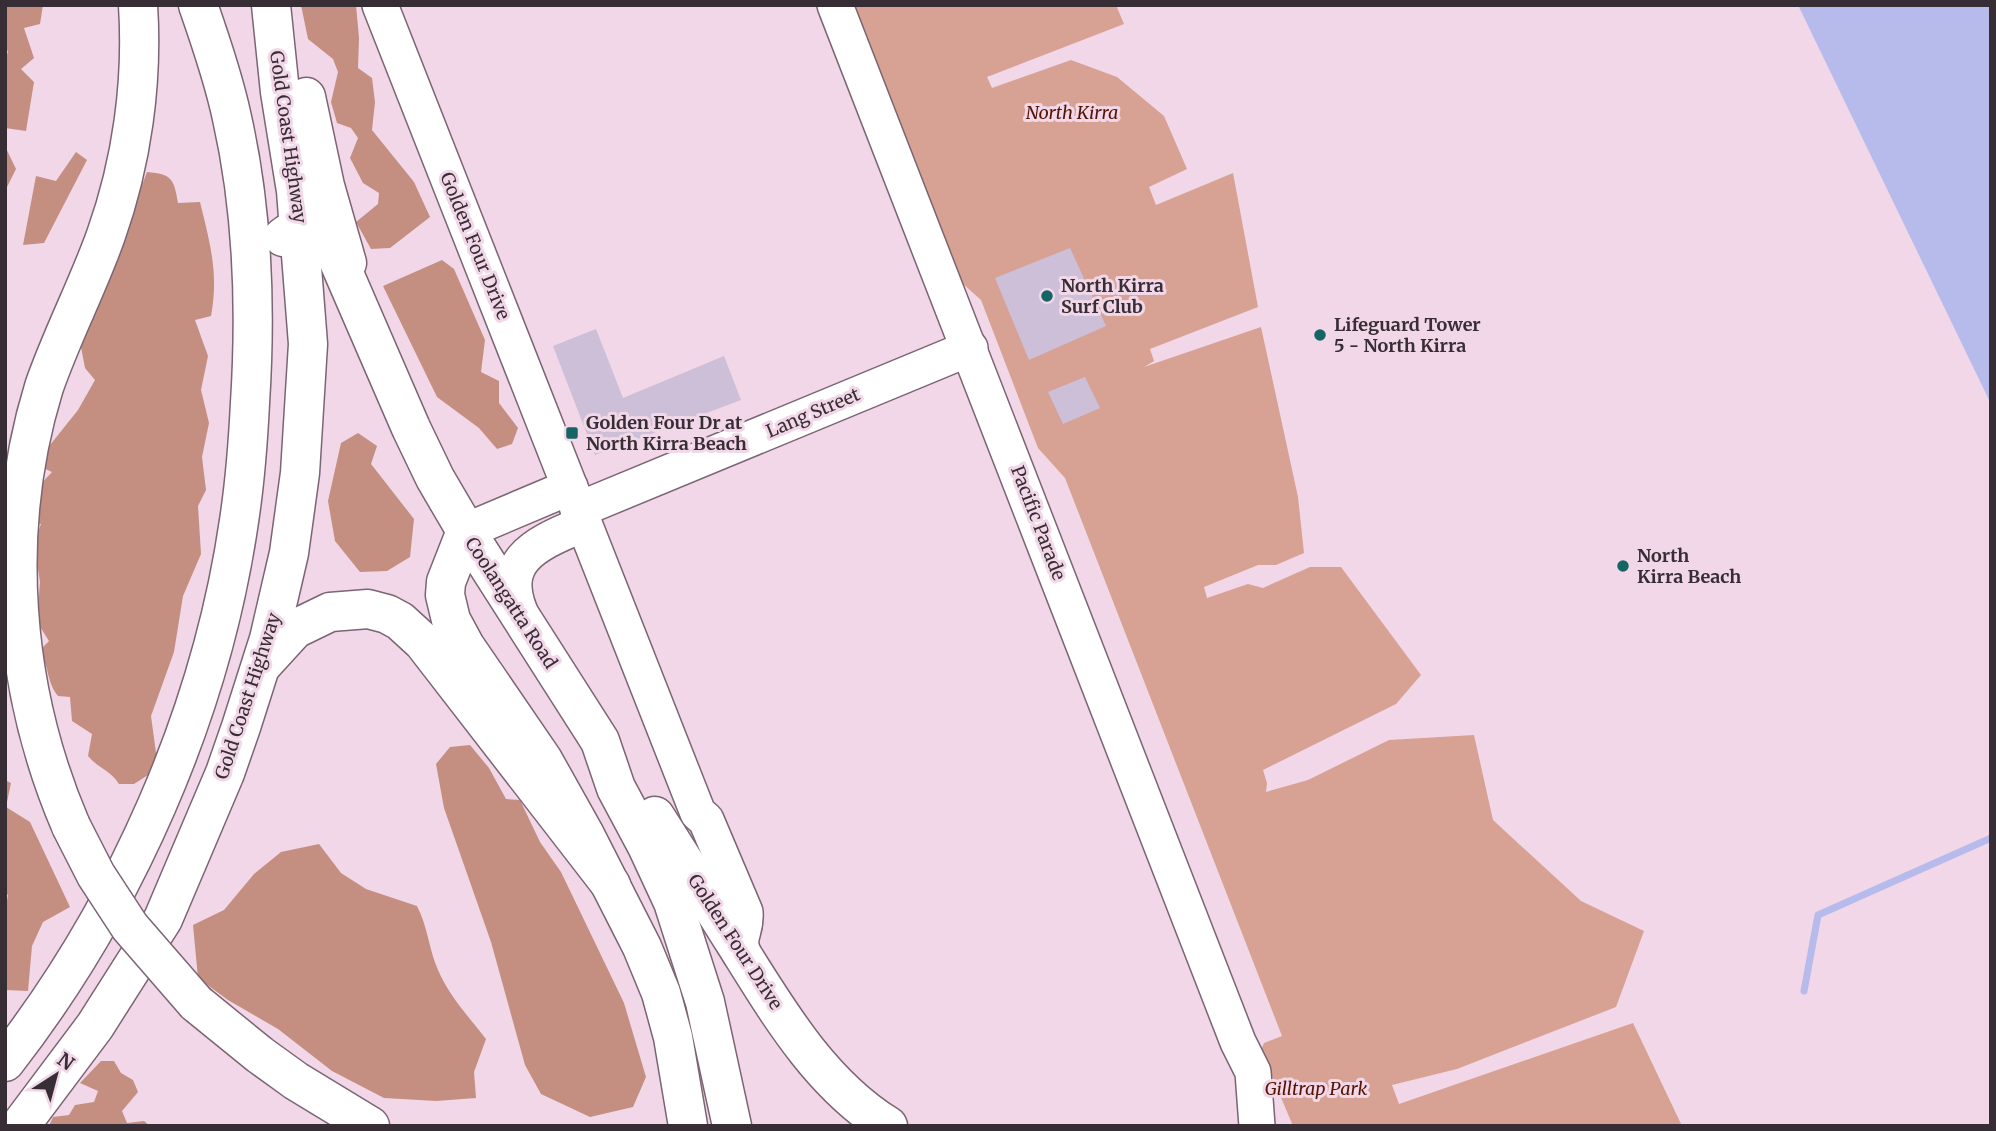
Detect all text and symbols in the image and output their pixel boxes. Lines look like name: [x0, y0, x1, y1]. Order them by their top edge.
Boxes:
street label: Gold Coast Highway: [265, 49, 312, 225]
park label: North Kirra: [1026, 101, 1118, 124]
street label: Golden Four Drive: [435, 169, 516, 323]
place label: North Kirra Surf Club: [1061, 274, 1164, 318]
marker: North Kirra Surf Club: [1039, 288, 1055, 304]
place label: Lifeguard Tower 5 - North Kirra: [1334, 313, 1481, 357]
marker: Lifeguard Tower 5 - North Kirra: [1312, 327, 1328, 343]
street label: Lang Street: [762, 382, 863, 443]
place label: Golden Four Dr at North Kirra Beach: [586, 411, 747, 455]
marker: Golden Four Dr at North Kirra Beach: [564, 425, 580, 441]
street label: Pacific Parade: [1006, 462, 1071, 583]
street label: Coolangatta Road: [460, 533, 563, 673]
place label: North Kirra Beach: [1637, 544, 1741, 588]
marker: North Kirra Beach: [1615, 558, 1631, 574]
street label: Gold Coast Highway: [210, 609, 285, 782]
street label: Golden Four Drive: [683, 870, 788, 1014]
north arrow: [21, 1040, 91, 1110]
text: N: [53, 1047, 79, 1075]
park label: Gilltrap Park: [1265, 1077, 1368, 1100]

